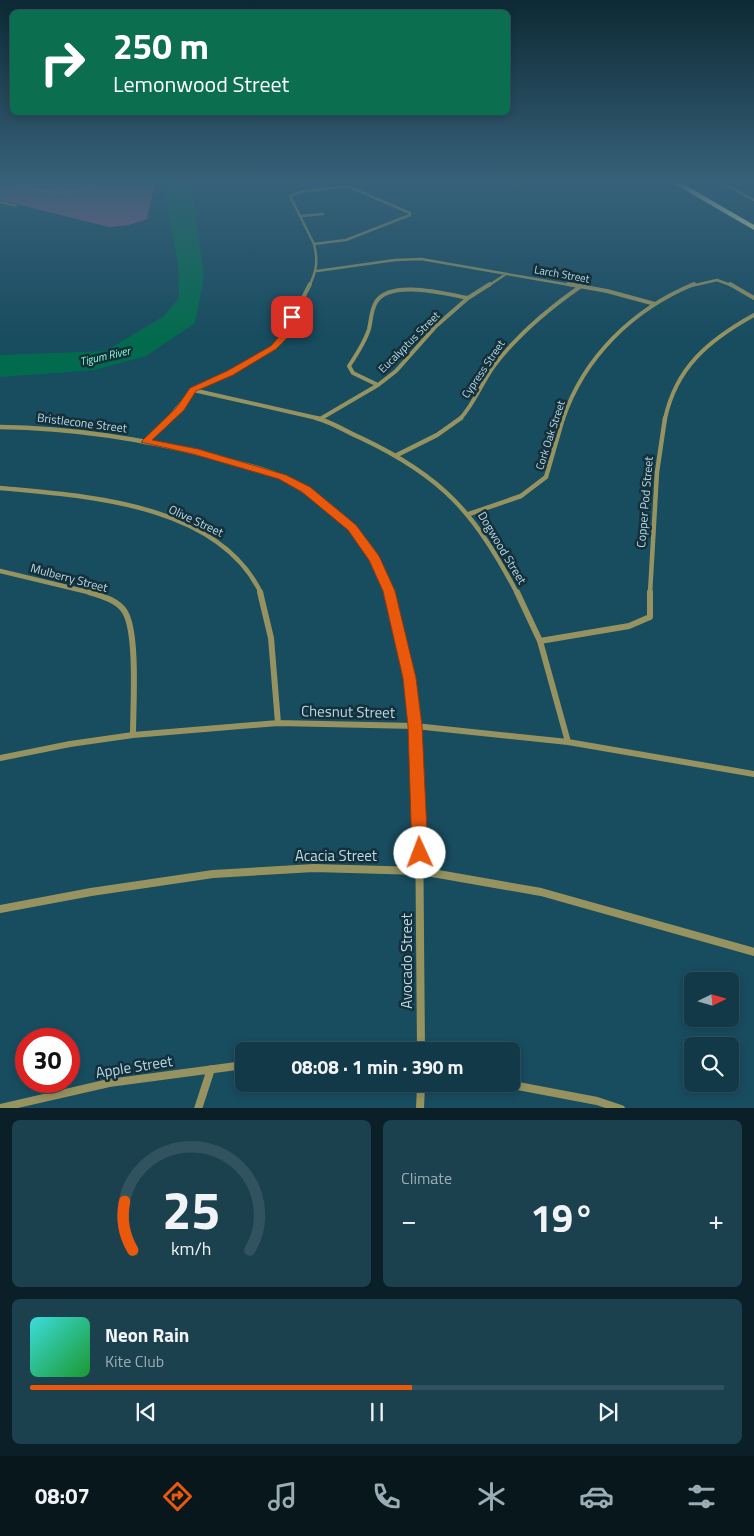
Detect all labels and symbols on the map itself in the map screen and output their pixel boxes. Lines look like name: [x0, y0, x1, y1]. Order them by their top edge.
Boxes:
street label: Larch Street: [533, 261, 591, 287]
pin: [271, 296, 313, 338]
street label: Eucalyptus Street: [375, 307, 444, 376]
street label: Cypress Street: [458, 337, 508, 401]
water label: Tigum River: [78, 342, 133, 370]
street label: Cork Oak Street: [531, 398, 569, 472]
street label: Bristlecone Street: [36, 408, 129, 438]
street label: Copper Pod Street: [631, 455, 658, 548]
street label: Olive Street: [166, 500, 228, 542]
street label: Dogwood Street: [473, 508, 532, 588]
street label: Mulberry Street: [28, 558, 111, 597]
street label: Chesnut Street: [301, 699, 396, 724]
position arrow: [393, 826, 445, 878]
street label: Acacia Street: [295, 844, 378, 867]
street label: Avocado Street: [395, 912, 418, 1009]
north arrow: [684, 972, 739, 1028]
speed limit sign: 30: [15, 1028, 80, 1093]
street label: Apple Street: [94, 1049, 175, 1084]

